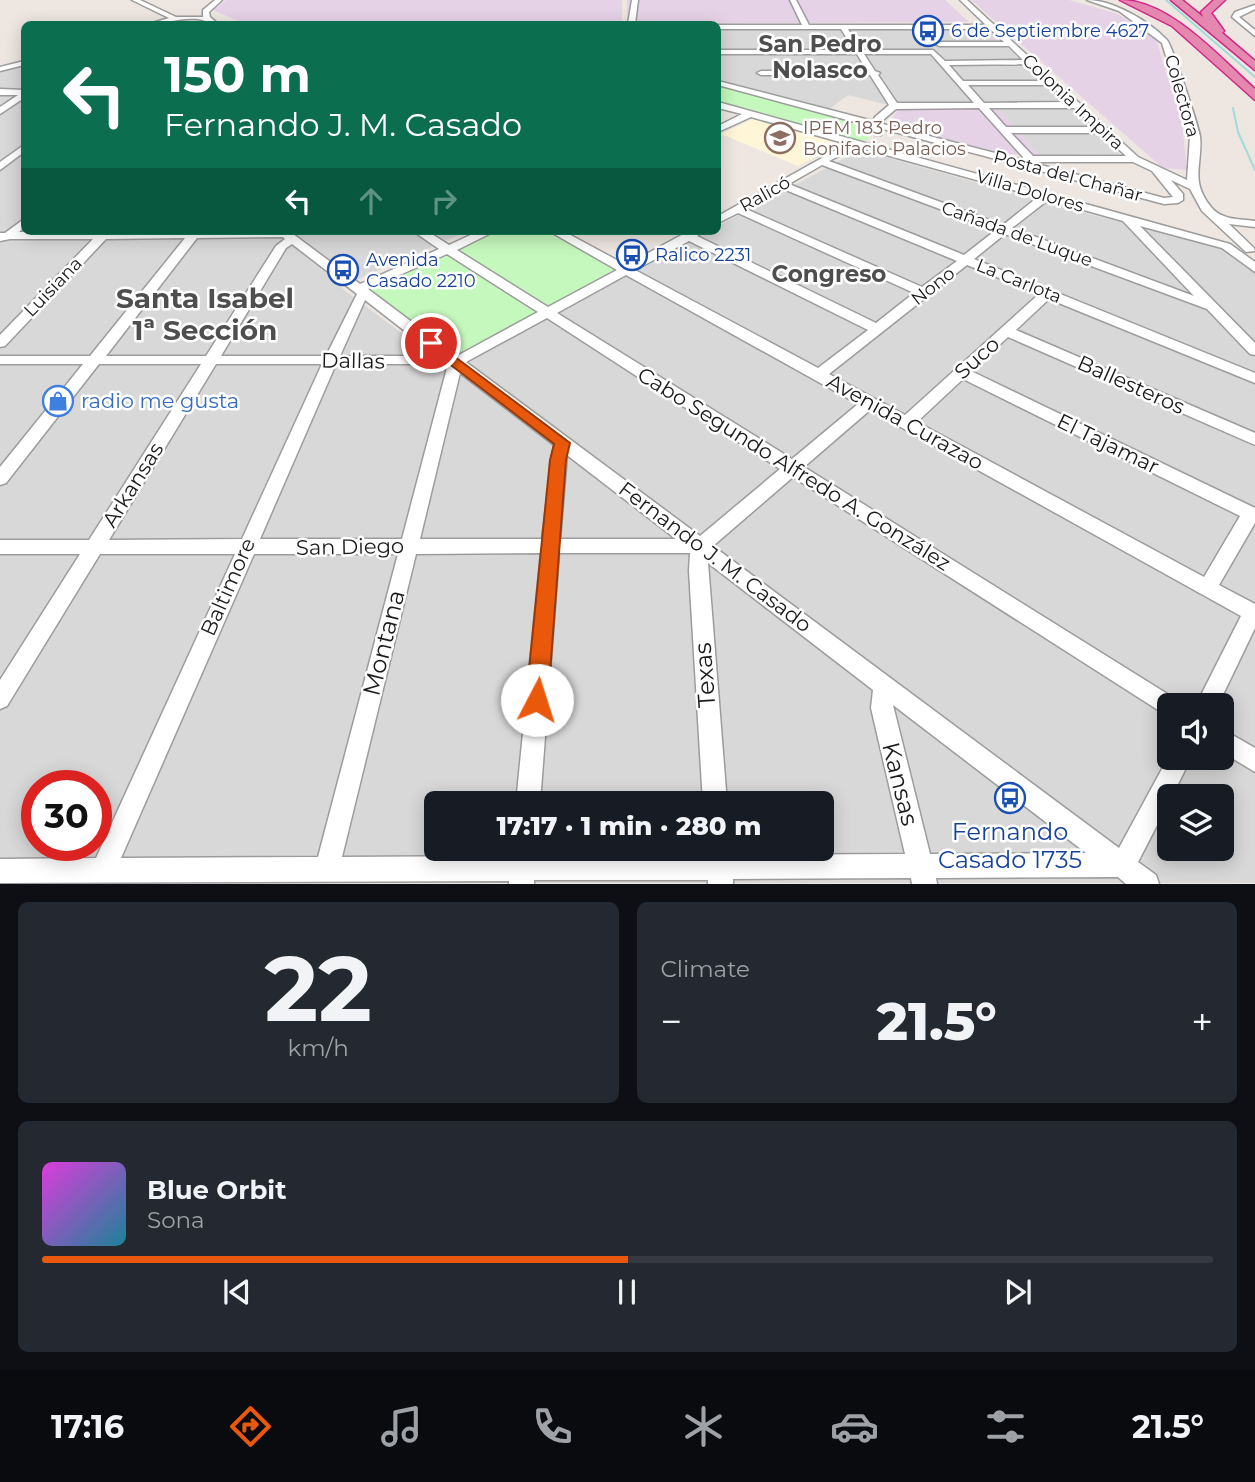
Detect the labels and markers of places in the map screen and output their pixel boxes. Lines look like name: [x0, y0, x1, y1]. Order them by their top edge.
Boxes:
bus stop icon: 6 de Septiembre 4627: [911, 14, 945, 48]
place label: 6 de Septiembre 4627: [951, 20, 1149, 42]
place label: IPEM 183 Pedro Bonifacio Palacios: [803, 117, 966, 160]
school or university icon: IPEM 183 Pedro Bonifacio Palacios: [763, 121, 797, 155]
bus stop icon: Ralico 2231: [615, 238, 649, 272]
place label: Ralico 2231: [655, 244, 751, 266]
place label: Avenida Casado 2210: [366, 249, 476, 292]
bus stop icon: Avenida Casado 2210: [326, 253, 360, 287]
pin: [401, 313, 461, 373]
shop icon: radio me gusta: [41, 384, 75, 418]
place label: radio me gusta: [81, 388, 239, 413]
bus stop icon: Fernando Casado 1735: [993, 781, 1027, 815]
place label: Fernando Casado 1735: [938, 817, 1082, 874]

